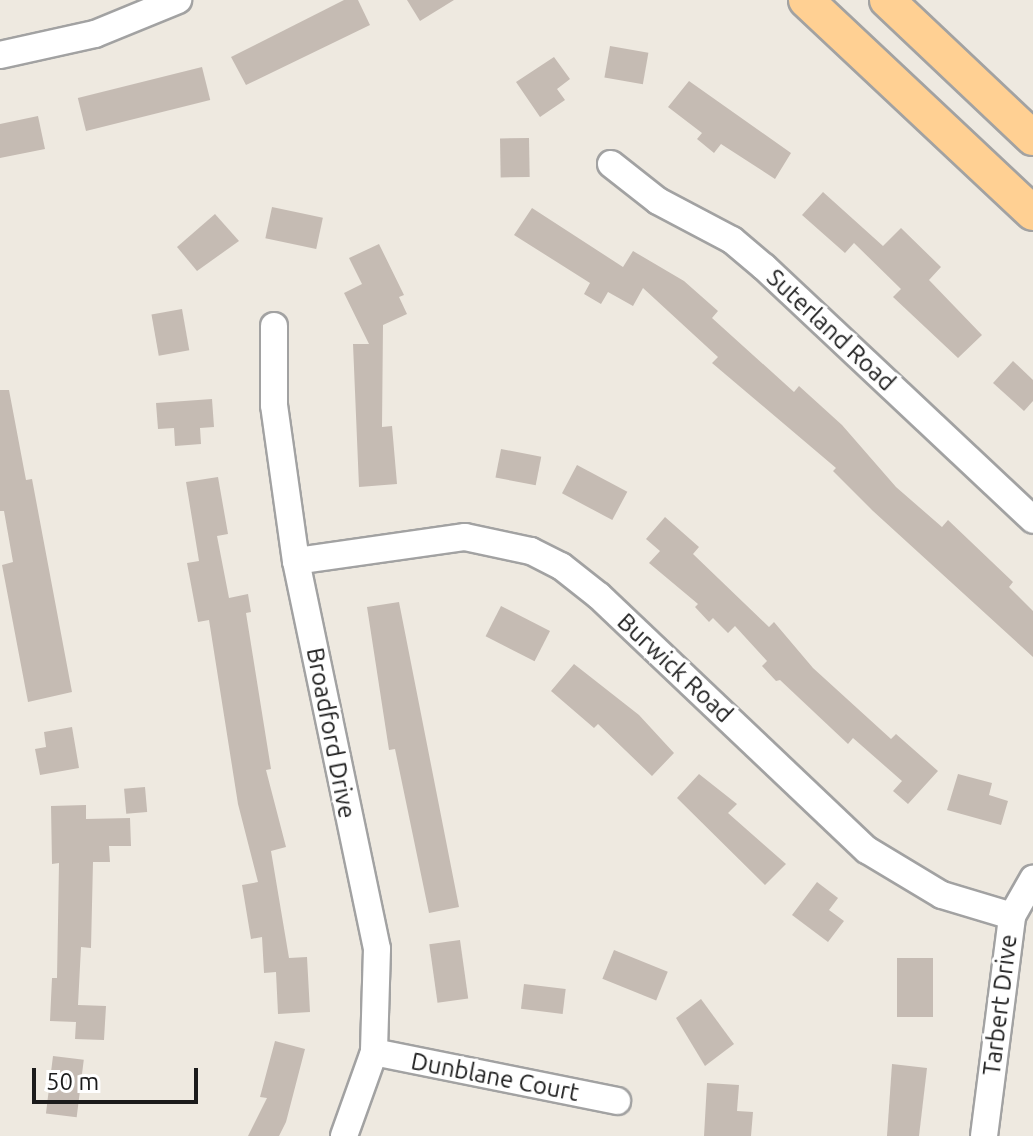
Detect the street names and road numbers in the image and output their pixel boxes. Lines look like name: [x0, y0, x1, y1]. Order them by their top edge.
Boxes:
street label: Suterland Road: [761, 263, 901, 397]
street label: Burwick Road: [611, 607, 739, 729]
street label: Broadford Drive: [300, 645, 362, 821]
street label: Tarbert Drive: [977, 933, 1023, 1077]
street label: Dunblane Court: [409, 1047, 581, 1107]

